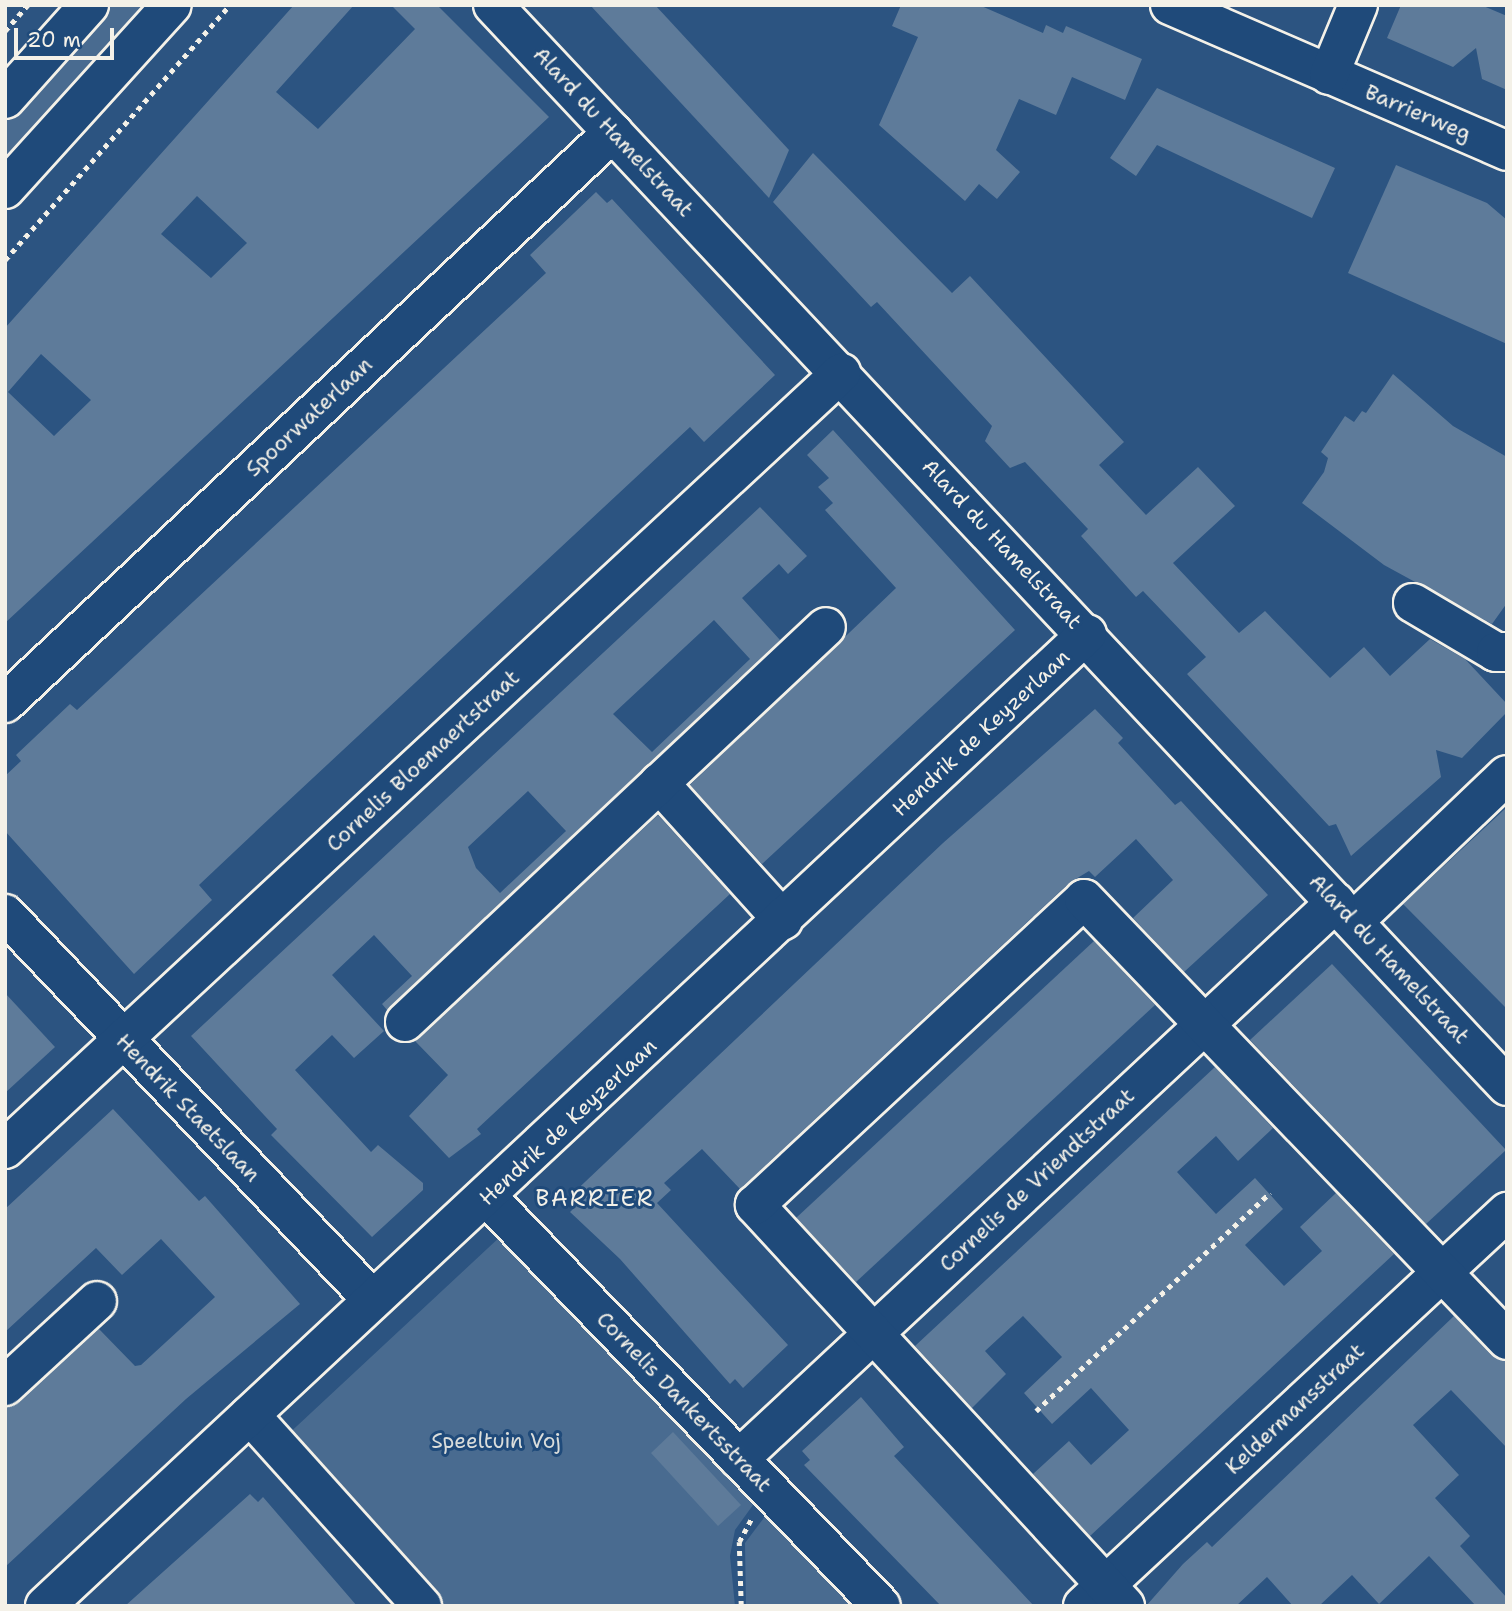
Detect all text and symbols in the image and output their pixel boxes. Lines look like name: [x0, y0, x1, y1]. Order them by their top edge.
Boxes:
scale bar: [18, 14, 117, 58]
text: 20 m: [27, 26, 81, 54]
street label: Alard du Hamelstraat: [528, 42, 698, 222]
street label: Barrierweg: [1361, 79, 1475, 147]
street label: Spoorwaterlaan: [241, 352, 377, 482]
street label: Alard du Hamelstraat: [917, 454, 1087, 634]
street label: Hendrik de Keyzerlaan: [887, 644, 1075, 822]
street label: Cornelis Bloemaertstraat: [321, 665, 525, 857]
street label: Alard du Hamelstraat: [1304, 869, 1474, 1049]
street label: Hendrik Staetslaan: [111, 1029, 265, 1187]
street label: Hendrik de Keyzerlaan: [474, 1033, 662, 1211]
street label: Cornelis de Vriendtstraat: [934, 1083, 1140, 1277]
district label: BARRIER: [536, 1184, 654, 1212]
street label: Cornelis Dankertsstraat: [591, 1307, 777, 1497]
street label: Keldermansstraat: [1220, 1338, 1370, 1480]
park label: Speeltuin Voj: [431, 1428, 561, 1454]

